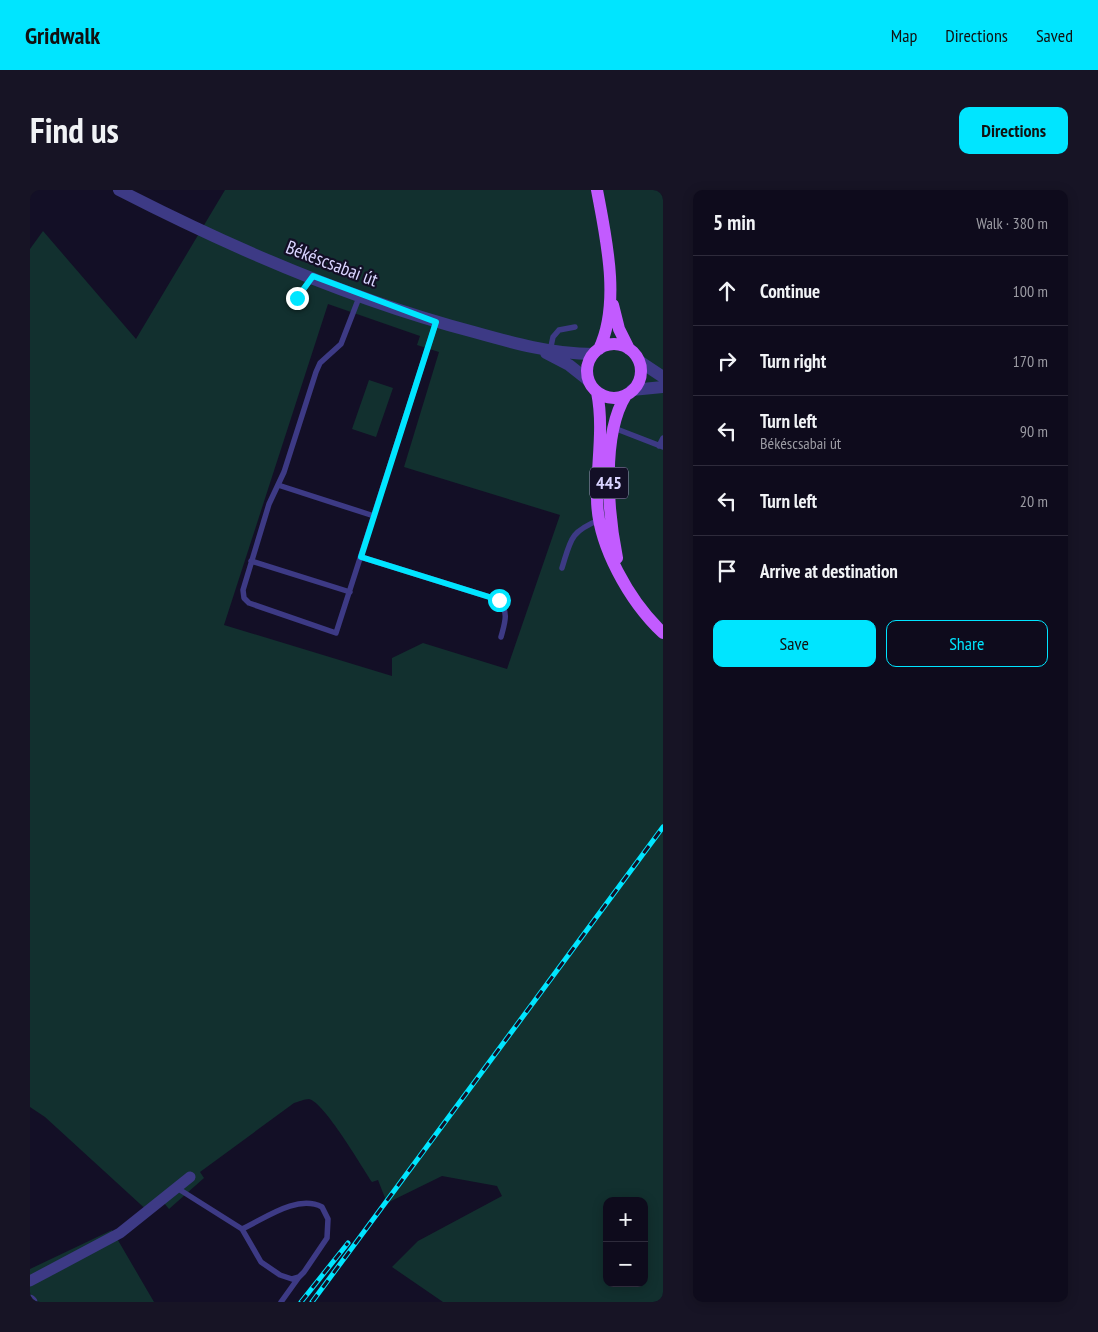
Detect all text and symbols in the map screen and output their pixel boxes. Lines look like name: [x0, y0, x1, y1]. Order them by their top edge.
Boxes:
text: Gridwalk: [25, 20, 100, 51]
text: Map: [891, 24, 917, 47]
text: Directions: [945, 24, 1008, 47]
text: Saved: [1036, 24, 1073, 47]
text: Find us: [30, 107, 119, 153]
button: Directions: [959, 107, 1068, 154]
text: 5 min: [713, 209, 755, 236]
text: Walk · 380 m: [976, 213, 1048, 233]
street label: Békéscsabai út: [283, 235, 382, 292]
icon: ahead: [713, 277, 741, 305]
text: Continue: [760, 279, 820, 303]
text: 100 m: [1013, 281, 1048, 301]
route end: [286, 287, 309, 310]
icon: right: [713, 347, 741, 375]
text: Turn right: [760, 349, 826, 373]
text: 170 m: [1013, 351, 1048, 371]
text: Turn left: [760, 409, 817, 433]
icon: left: [713, 417, 741, 445]
text: 90 m: [1020, 421, 1048, 441]
text: Békéscsabai út: [760, 433, 841, 453]
road number: 445: [590, 468, 628, 498]
icon: left: [713, 487, 741, 515]
text: Turn left: [760, 489, 817, 513]
text: 20 m: [1020, 491, 1048, 511]
icon: arrive: [713, 557, 741, 585]
text: Arrive at destination: [760, 559, 898, 583]
route start: [488, 589, 511, 612]
button: Save: [713, 620, 876, 667]
button: Share: [886, 620, 1048, 667]
map controls: [603, 1197, 648, 1287]
button: +: [603, 1197, 648, 1242]
button: −: [603, 1242, 648, 1287]

